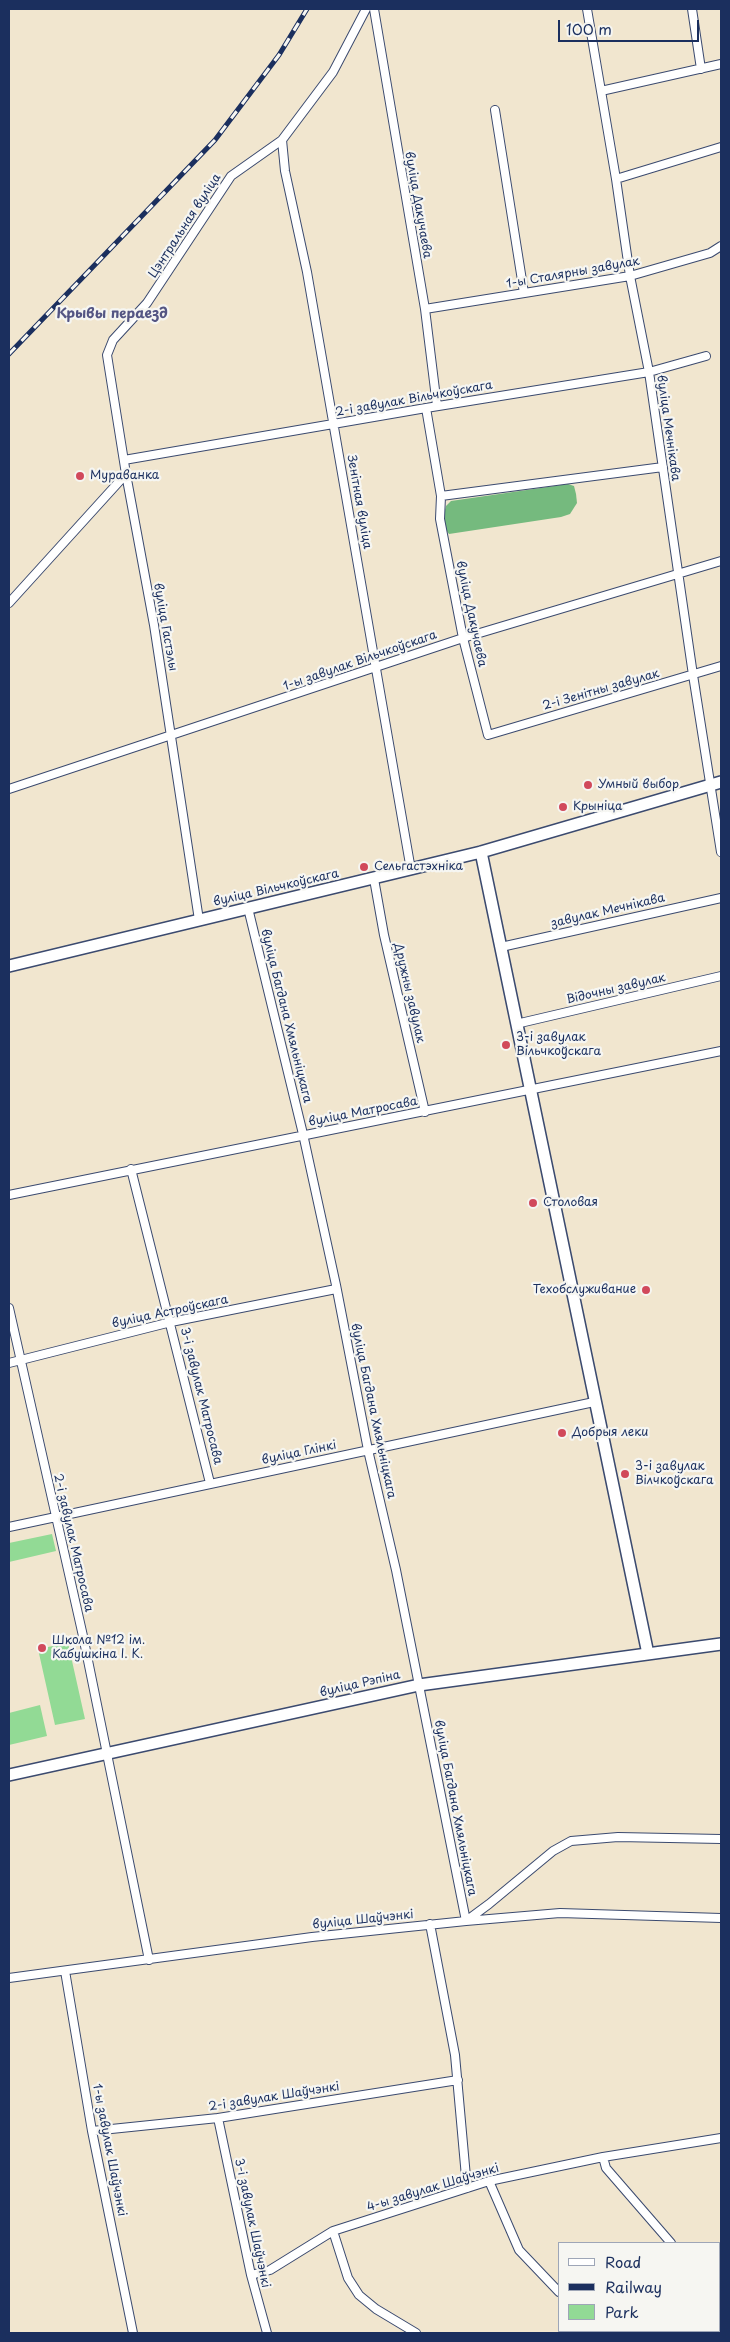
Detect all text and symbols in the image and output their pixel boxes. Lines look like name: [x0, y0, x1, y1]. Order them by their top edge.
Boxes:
scale bar: [560, 10, 701, 42]
text: 100 m: [566, 17, 612, 40]
street label: вуліца Дакучаева: [402, 150, 434, 260]
street label: Цэнтральная вуліца: [146, 171, 224, 281]
street label: 1-ы Сталярны завулак: [505, 254, 641, 292]
district label: Крывы пераезд: [56, 306, 168, 322]
street label: вуліца Мечнікава: [653, 374, 683, 482]
street label: 2-і завулак Вільчкоўскага: [334, 378, 494, 420]
street label: Зенітная вуліца: [344, 454, 374, 550]
place label: Мураванка: [90, 469, 159, 483]
marker: Мураванка: [74, 470, 86, 482]
street label: вуліца Дакучаева: [453, 560, 489, 668]
street label: вуліца Гастэлы: [150, 582, 180, 672]
street label: 1-ы завулак Вільчкоўскага: [281, 628, 439, 694]
street label: 2-і Зенітны завулак: [541, 666, 661, 714]
place label: Умный выбор: [598, 778, 679, 792]
marker: Умный выбор: [582, 779, 594, 791]
place label: Крыніца: [573, 800, 622, 814]
marker: Крыніца: [557, 801, 569, 813]
place label: Сельгастэхніка: [374, 860, 463, 874]
marker: Сельгастэхніка: [358, 861, 370, 873]
street label: вуліца Вільчкоўскага: [212, 867, 340, 909]
street label: завулак Мечнікава: [550, 891, 666, 931]
street label: вуліца Багдана Хмяльніцкага: [257, 927, 315, 1105]
street label: Дружны завулак: [391, 942, 427, 1044]
street label: Відочны завулак: [565, 971, 667, 1007]
place label: 3-і завулак Вільчкоўскага: [516, 1031, 601, 1059]
marker: 3-і завулак Вільчкоўскага: [500, 1039, 512, 1051]
street label: вуліца Матросава: [307, 1094, 419, 1130]
place label: Столовая: [543, 1196, 598, 1210]
marker: Столовая: [527, 1197, 539, 1209]
place label: Техобслуживание: [533, 1283, 636, 1297]
marker: Техобслуживание: [640, 1284, 652, 1296]
street label: вуліца Астроўскага: [111, 1293, 229, 1331]
street label: вуліца Багдана Хмяльніцкага: [347, 1322, 399, 1500]
street label: 3-і завулак Матросава: [177, 1326, 225, 1466]
place label: Добрыя леки: [572, 1426, 648, 1440]
marker: Добрыя леки: [556, 1427, 568, 1439]
street label: вуліца Глінкі: [260, 1438, 338, 1468]
place label: 3-і завулак Вілчкоўскага: [635, 1460, 714, 1488]
marker: 3-і завулак Вілчкоўскага: [619, 1468, 631, 1480]
street label: 2-і завулак Матросава: [50, 1473, 96, 1613]
place label: Школа №12 ім. Кабушкіна І. К.: [52, 1634, 145, 1662]
marker: Школа №12 ім. Кабушкіна І. К.: [36, 1642, 48, 1654]
street label: вуліца Рэпіна: [318, 1668, 402, 1700]
street label: вуліца Багдана Хмяльніцкага: [431, 1719, 479, 1897]
street label: вуліца Шаўчэнкі: [312, 1908, 414, 1932]
street label: 2-і завулак Шаўчэнкі: [208, 2080, 340, 2114]
street label: 1-ы завулак Шаўчэнкі: [89, 2082, 129, 2218]
street label: 3-і завулак Шаўчэнкі: [231, 2157, 273, 2289]
street label: 4-ы завулак Шаўчэнкі: [365, 2161, 501, 2215]
legend: [558, 2242, 720, 2332]
text: Road: [605, 2250, 641, 2273]
text: Railway: [605, 2275, 662, 2298]
text: Park: [605, 2300, 639, 2323]

